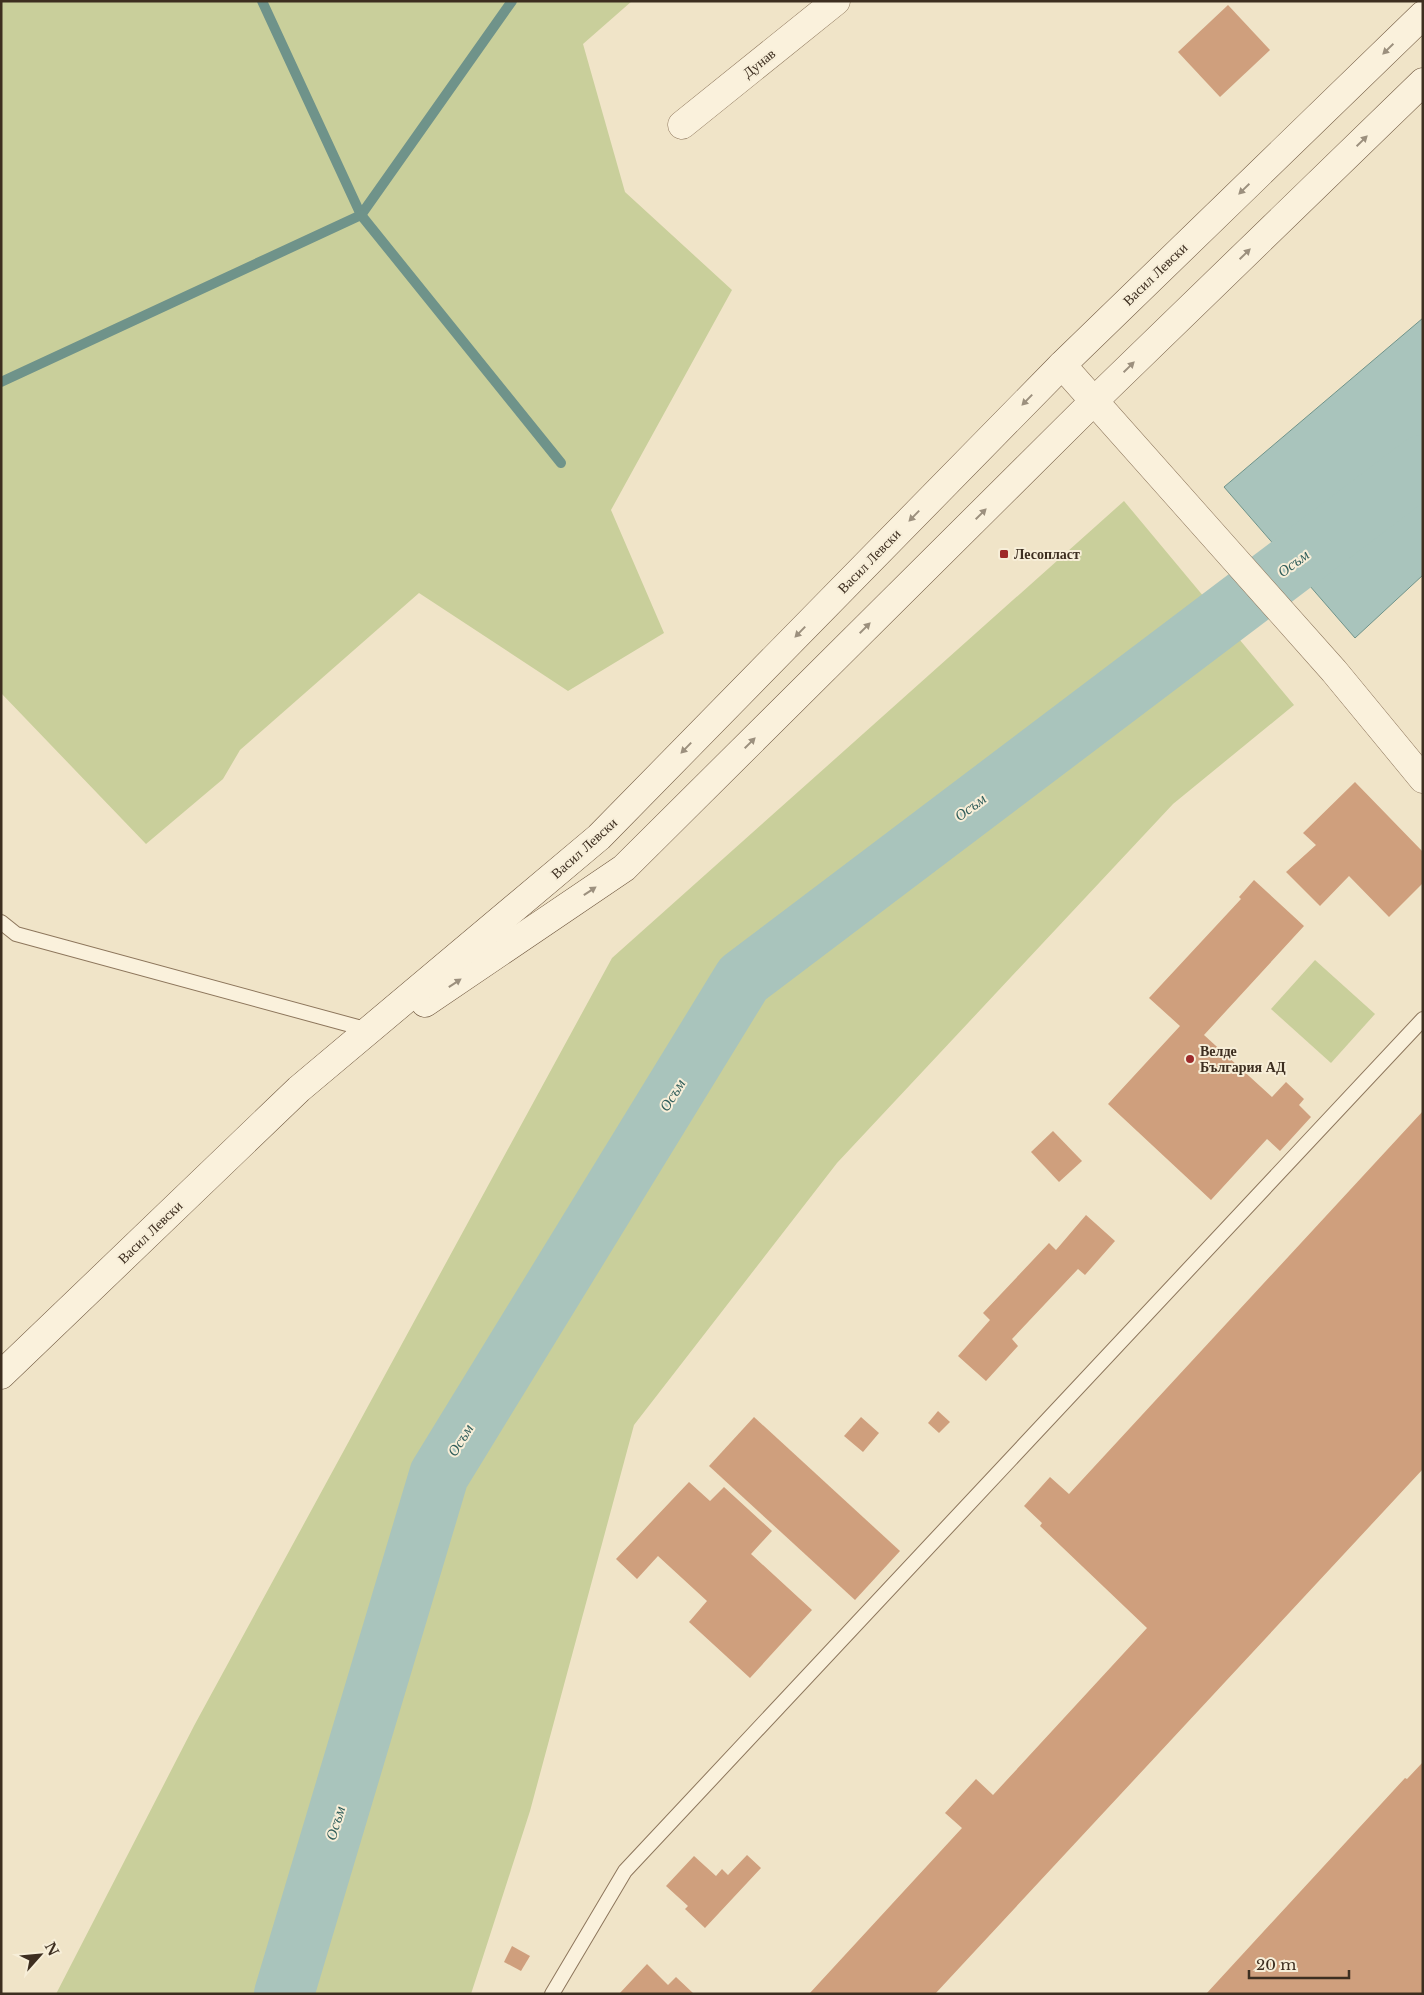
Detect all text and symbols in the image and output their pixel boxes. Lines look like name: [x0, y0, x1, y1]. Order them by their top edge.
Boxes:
one-way arrow: [1382, 43, 1394, 55]
street label: Дунав: [739, 44, 779, 82]
one-way arrow: [1356, 135, 1368, 147]
one-way arrow: [1238, 182, 1250, 194]
street label: Васил Левски: [1119, 238, 1191, 309]
one-way arrow: [1239, 248, 1251, 260]
one-way arrow: [1122, 361, 1134, 373]
one-way arrow: [1022, 394, 1034, 406]
one-way arrow: [974, 508, 986, 520]
one-way arrow: [908, 510, 920, 522]
street label: Васил Левски: [834, 525, 905, 597]
place label: Лесопласт: [1014, 545, 1080, 563]
water label: Осъм: [1273, 545, 1313, 581]
marker: Лесопласт: [998, 548, 1010, 560]
one-way arrow: [859, 622, 871, 634]
one-way arrow: [794, 626, 806, 638]
one-way arrow: [744, 737, 756, 749]
one-way arrow: [680, 742, 692, 754]
water label: Осъм: [950, 789, 990, 825]
street label: Васил Левски: [547, 813, 621, 882]
one-way arrow: [583, 886, 596, 896]
one-way arrow: [448, 978, 462, 988]
place label: Велде България АД: [1200, 1042, 1286, 1076]
marker: Велде България АД: [1184, 1053, 1196, 1065]
water label: Осъм: [655, 1075, 689, 1115]
street label: Васил Левски: [114, 1196, 186, 1267]
water label: Осъм: [443, 1420, 477, 1460]
water label: Осъм: [321, 1803, 349, 1842]
north arrow: [15, 1930, 65, 1980]
text: N: [41, 1939, 63, 1959]
scale bar: [1249, 1948, 1349, 1980]
text: 20 m: [1256, 1955, 1296, 1974]

